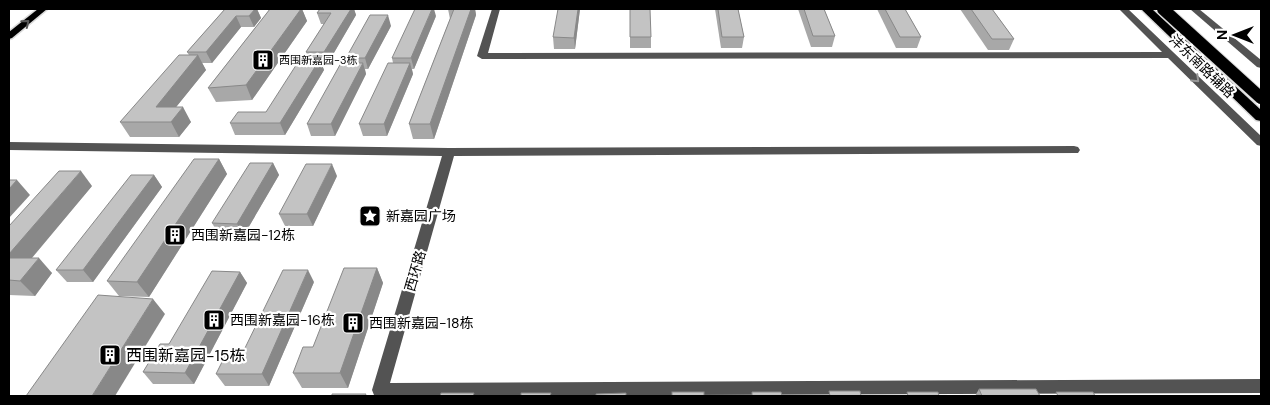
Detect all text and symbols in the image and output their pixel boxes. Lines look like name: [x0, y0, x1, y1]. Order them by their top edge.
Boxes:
north arrow: [1210, 10, 1260, 60]
one-way arrow: [20, 20, 29, 28]
street label: 沣东南路辅路: [1166, 30, 1238, 102]
text: N: [1213, 30, 1231, 40]
building icon: 西围新嘉园-3栋: [251, 48, 275, 72]
place label: 西围新嘉园-3栋: [279, 53, 357, 67]
one-way arrow: [1190, 73, 1199, 82]
place icon: 新嘉园广场: [358, 204, 382, 228]
place label: 新嘉园广场: [386, 207, 456, 225]
building icon: 西围新嘉园-12栋: [163, 223, 187, 247]
place label: 西围新嘉园-12栋: [191, 226, 295, 244]
street label: 西环路: [401, 248, 429, 294]
building icon: 西围新嘉园-16栋: [202, 308, 226, 332]
place label: 西围新嘉园-16栋: [230, 311, 335, 329]
building icon: 西围新嘉园-18栋: [341, 311, 365, 335]
place label: 西围新嘉园-18栋: [369, 314, 473, 332]
building icon: 西围新嘉园-15栋: [98, 343, 122, 367]
place label: 西围新嘉园-15栋: [126, 345, 245, 366]

